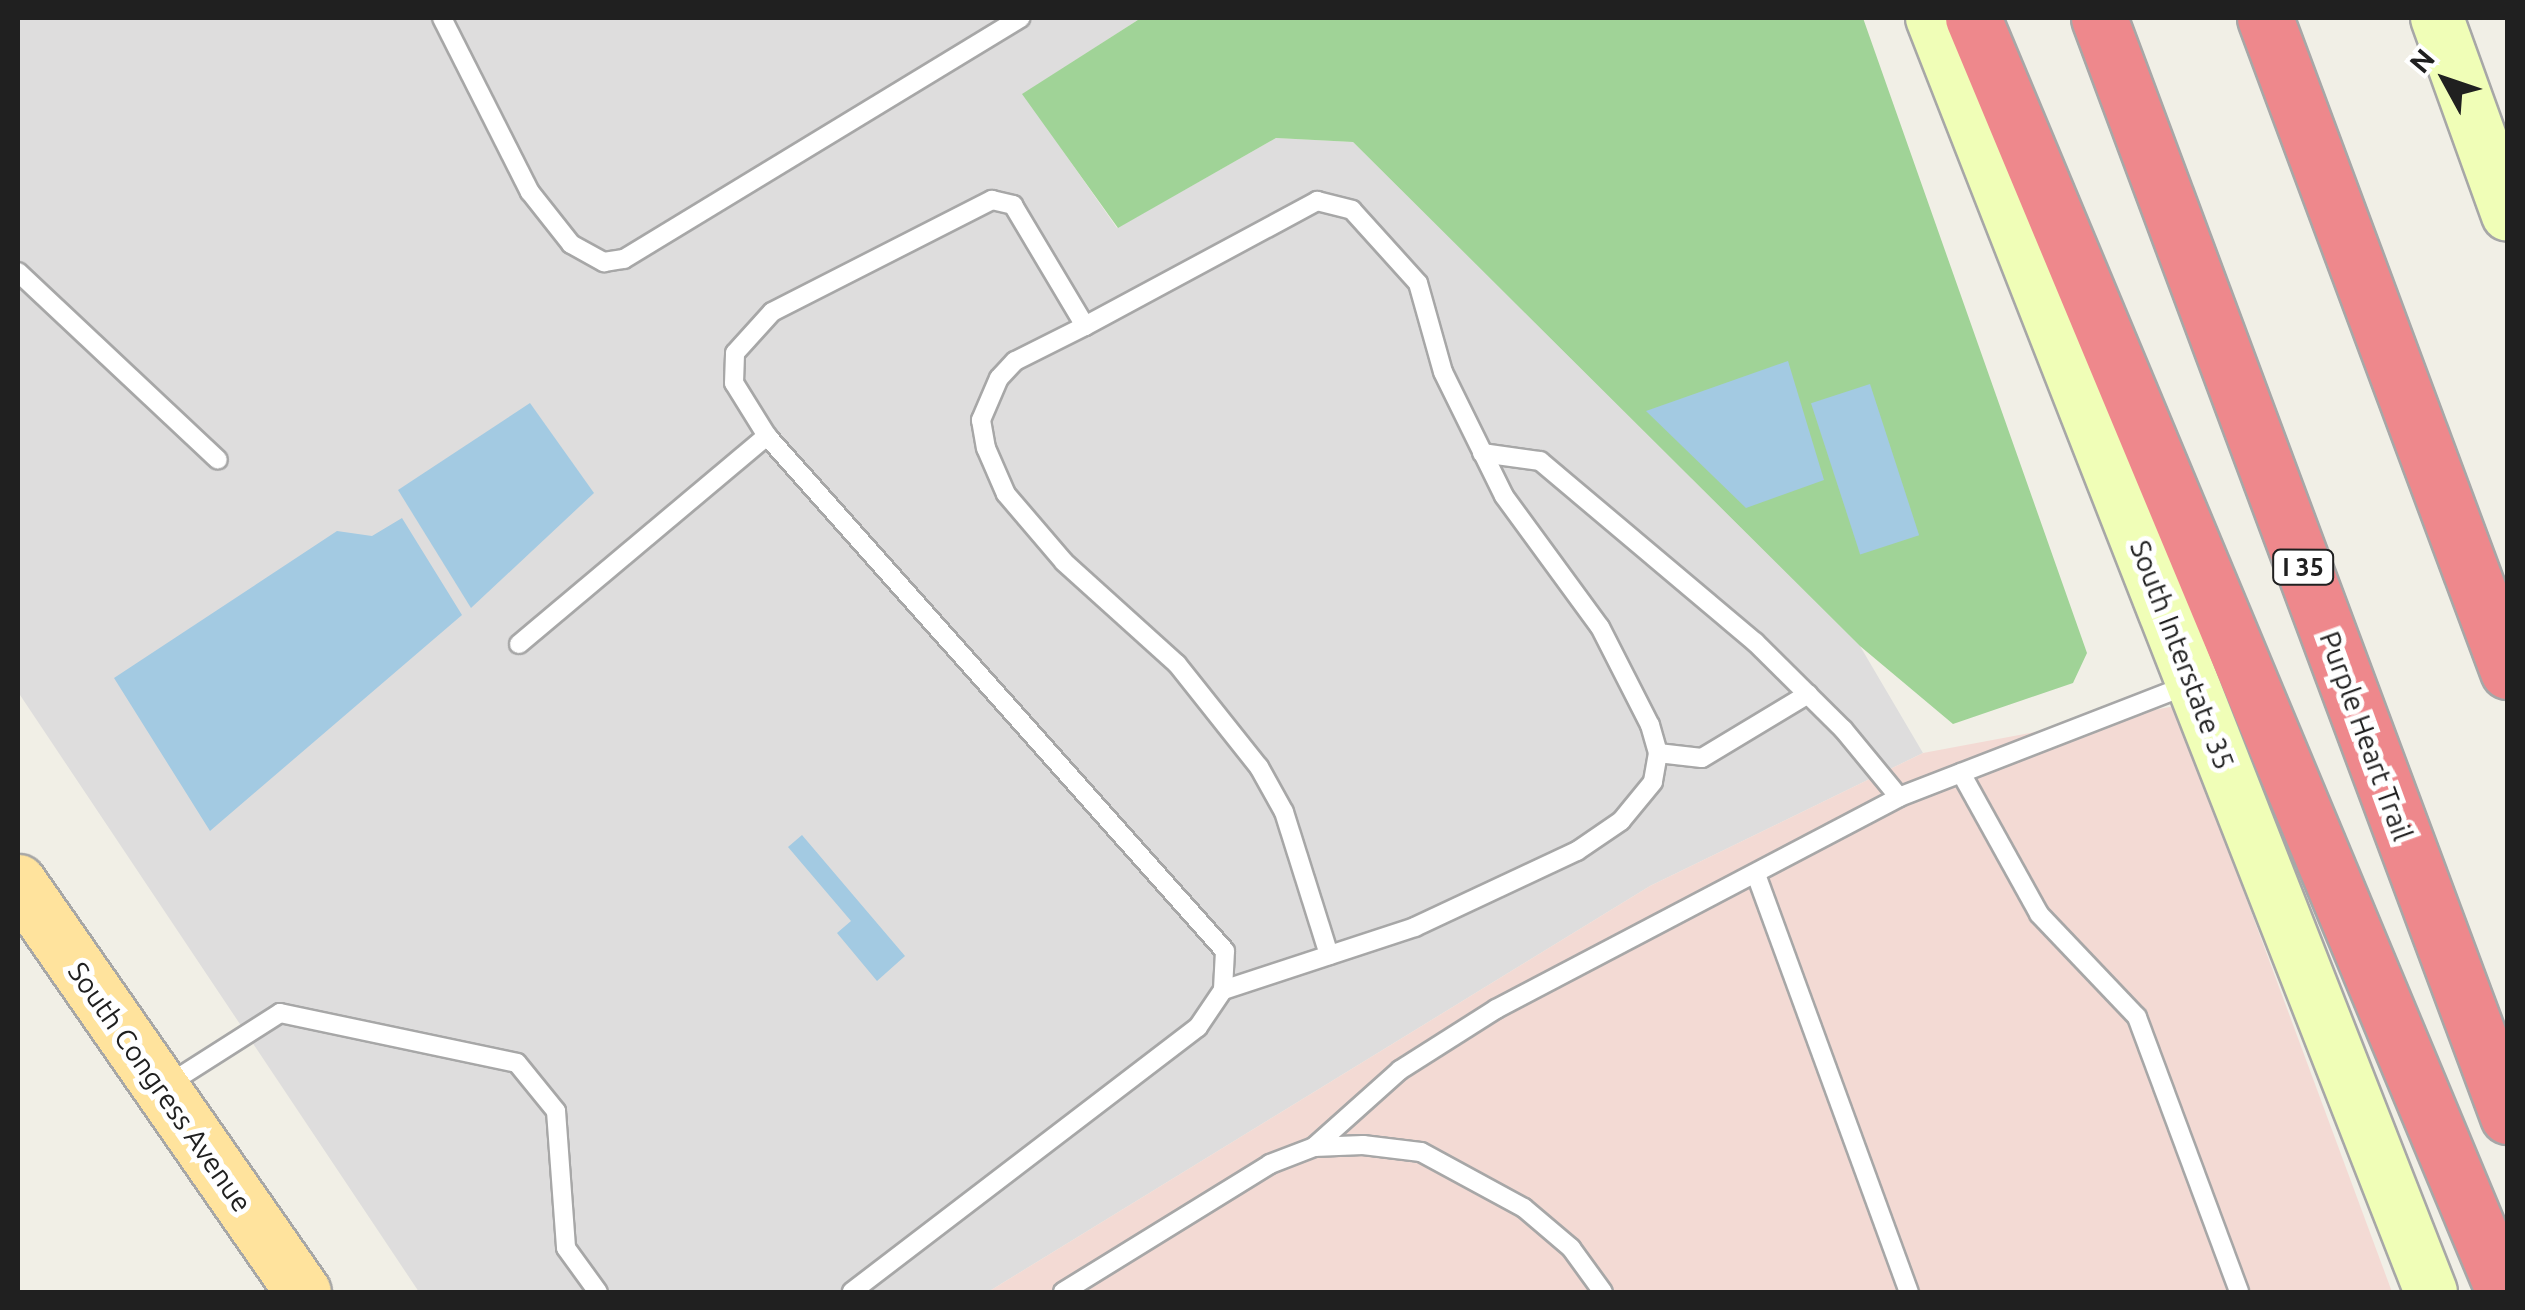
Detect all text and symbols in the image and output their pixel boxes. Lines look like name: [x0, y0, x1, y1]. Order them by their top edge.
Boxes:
north arrow: [2395, 30, 2495, 130]
text: N: [2403, 42, 2440, 78]
street label: South Interstate 35: [2123, 536, 2241, 774]
road number: I 35: [2270, 547, 2336, 587]
street label: Purple Heart Trail: [2313, 627, 2419, 845]
street label: South Congress Avenue: [61, 956, 259, 1218]

